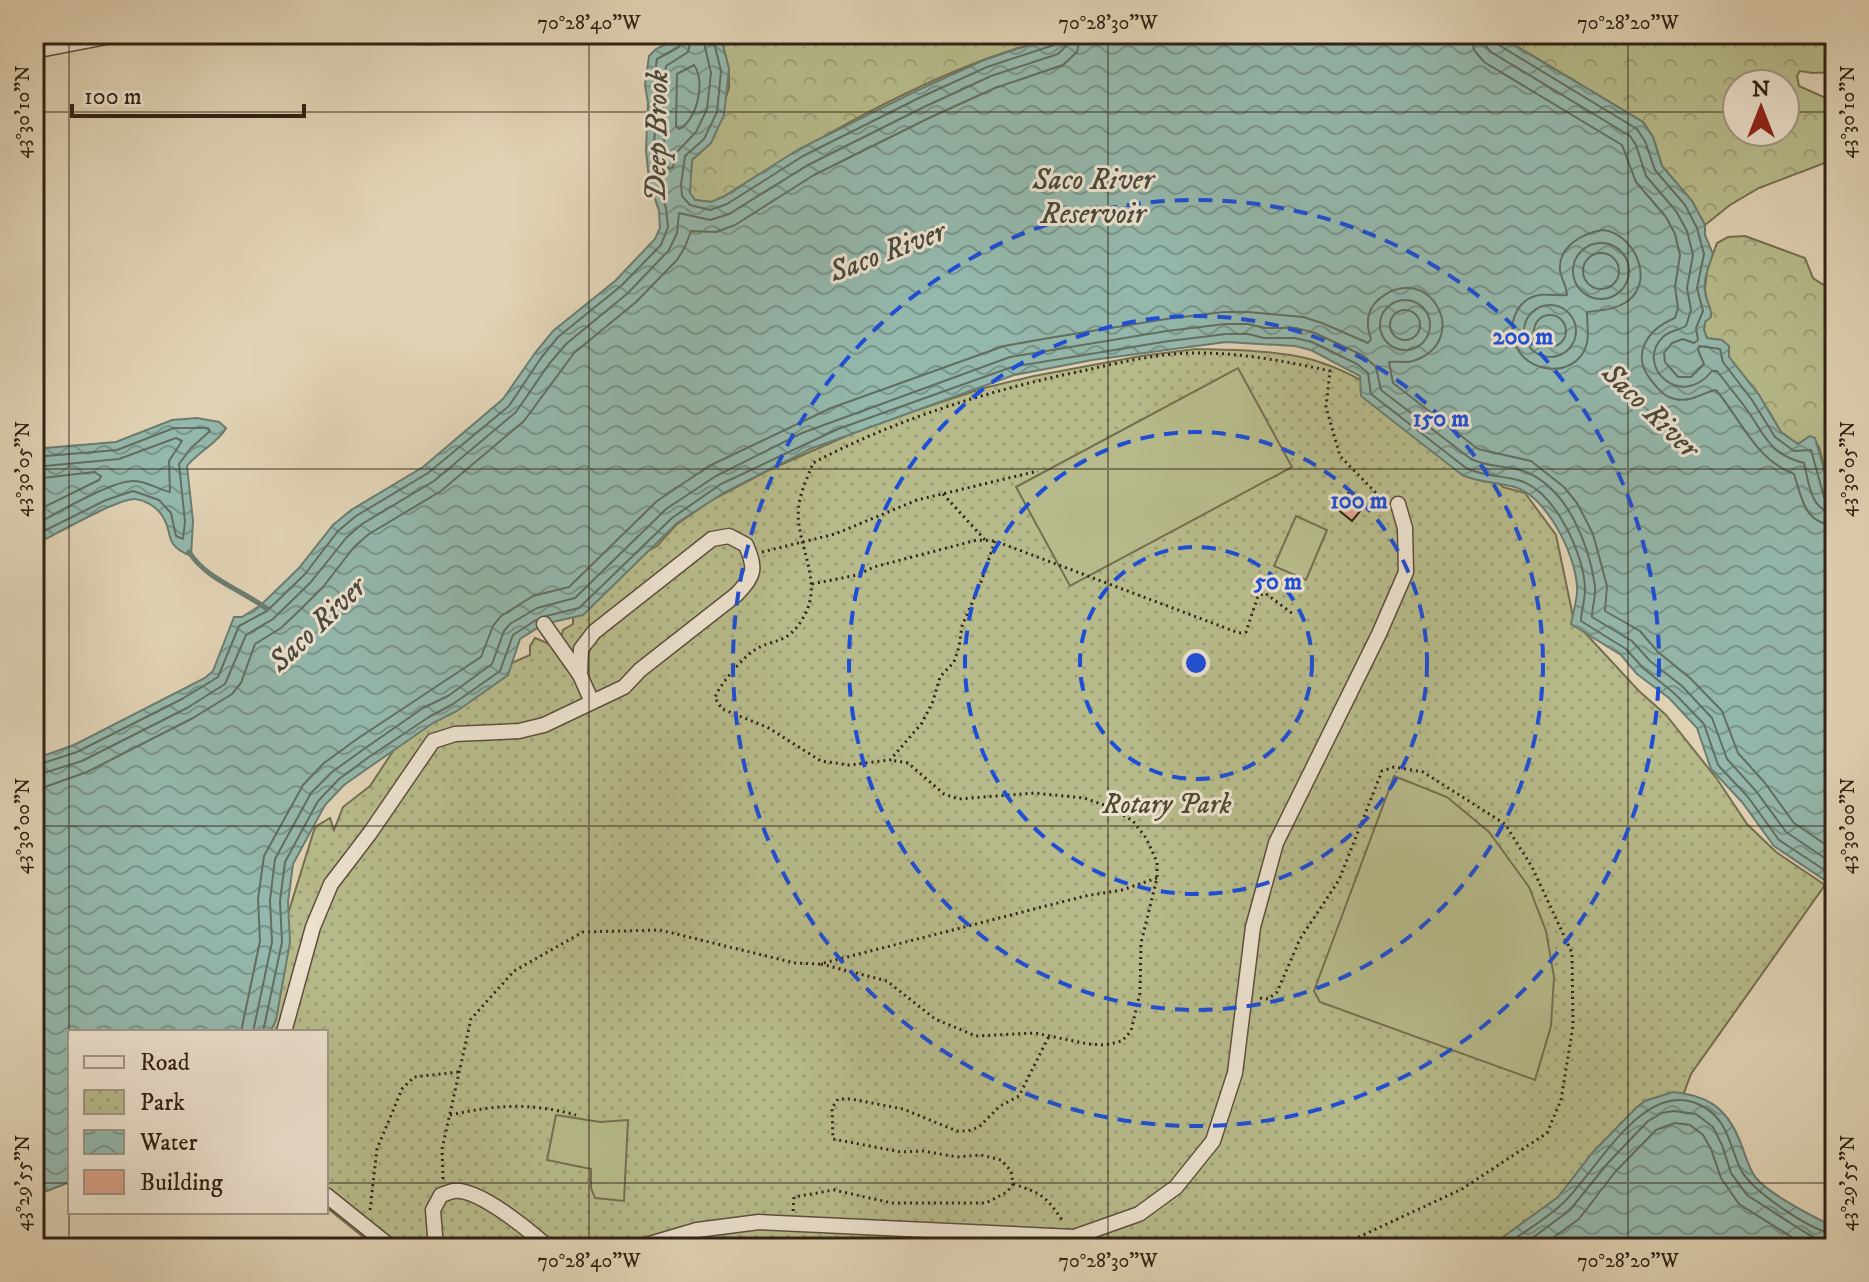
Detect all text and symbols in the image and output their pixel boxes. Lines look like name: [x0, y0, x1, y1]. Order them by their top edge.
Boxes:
text: 70°28'40"W: [537, 11, 641, 36]
text: 70°28'30"W: [1058, 11, 1158, 36]
text: 70°28'20"W: [1577, 11, 1679, 36]
text: 43°30'10"N: [11, 65, 36, 159]
text: 43°30'10"N: [1836, 65, 1861, 159]
scale bar: [72, 68, 304, 118]
north arrow: [1721, 68, 1801, 148]
water label: Deep Brook: [638, 69, 677, 202]
text: N: [1752, 76, 1770, 103]
text: 100 m: [84, 82, 142, 112]
water label: Saco River Reservoir: [1031, 162, 1156, 233]
water label: Saco River: [823, 213, 953, 292]
text: 200 m: [1493, 322, 1553, 352]
water label: Saco River: [1593, 355, 1708, 468]
text: 150 m: [1413, 404, 1469, 434]
text: 43°30'05"N: [11, 421, 36, 517]
text: 43°30'05"N: [1836, 421, 1861, 517]
text: 100 m: [1330, 486, 1388, 516]
text: 50 m: [1253, 567, 1302, 597]
water label: Saco River: [261, 568, 376, 681]
centre of rings: [1182, 649, 1210, 677]
text: 43°30'00"N: [11, 778, 36, 874]
text: 43°30'00"N: [1836, 778, 1861, 874]
park label: Rotary Park: [1102, 787, 1232, 822]
legend: [68, 1030, 328, 1214]
text: Road: [140, 1048, 190, 1078]
text: Park: [140, 1088, 185, 1118]
text: Water: [139, 1128, 197, 1158]
text: 43°29'55"N: [11, 1135, 36, 1231]
text: 43°29'55"N: [1836, 1135, 1861, 1231]
text: Building: [140, 1168, 223, 1198]
text: 70°28'40"W: [537, 1249, 641, 1274]
text: 70°28'30"W: [1058, 1249, 1158, 1274]
text: 70°28'20"W: [1577, 1249, 1679, 1274]

